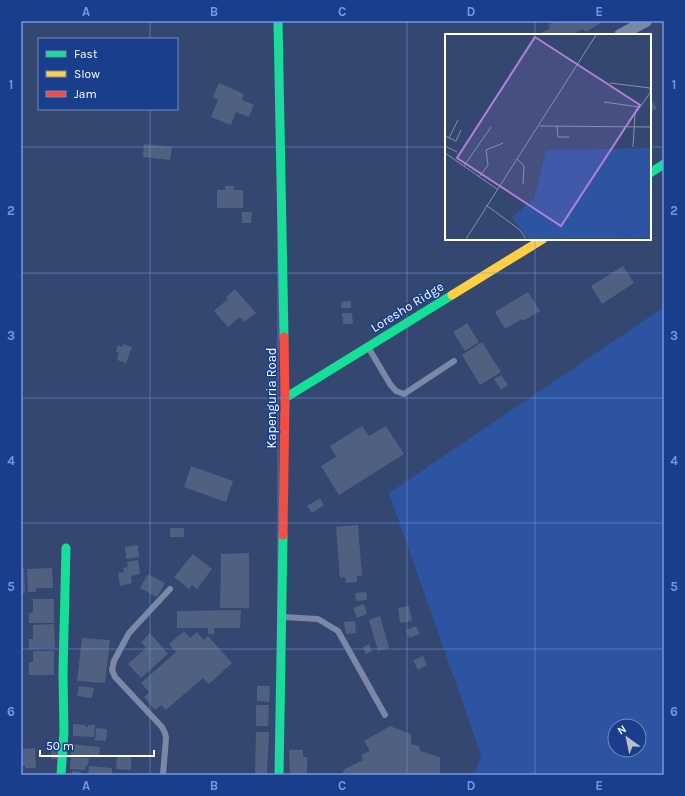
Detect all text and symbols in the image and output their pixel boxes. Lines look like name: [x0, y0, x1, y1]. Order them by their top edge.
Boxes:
text: A: [82, 4, 90, 19]
text: B: [210, 4, 218, 19]
text: C: [338, 4, 346, 19]
text: D: [467, 4, 476, 19]
text: E: [595, 4, 603, 19]
inset map: [445, 34, 651, 240]
legend: [38, 38, 178, 110]
text: Fast: [74, 47, 98, 61]
text: Slow: [74, 67, 100, 81]
text: 1: [9, 77, 13, 92]
text: 1: [672, 77, 676, 92]
text: Jam: [74, 87, 97, 101]
text: 2: [7, 203, 15, 218]
text: 2: [670, 203, 678, 218]
street label: Loresho Ridge: [368, 278, 446, 335]
text: 3: [7, 328, 15, 343]
text: 3: [670, 328, 678, 343]
street label: Kapenguria Road: [264, 347, 279, 449]
text: 4: [7, 453, 15, 468]
text: 4: [670, 453, 678, 468]
text: 5: [7, 579, 15, 594]
text: 5: [670, 579, 678, 594]
text: 6: [7, 704, 15, 719]
text: 6: [670, 704, 678, 719]
north arrow: [607, 718, 647, 758]
text: N: [615, 722, 629, 738]
scale bar: [40, 732, 154, 758]
text: 50 m: [46, 739, 74, 753]
text: A: [82, 778, 90, 793]
text: B: [210, 778, 218, 793]
text: C: [338, 778, 346, 793]
text: D: [467, 778, 476, 793]
text: E: [595, 778, 603, 793]

